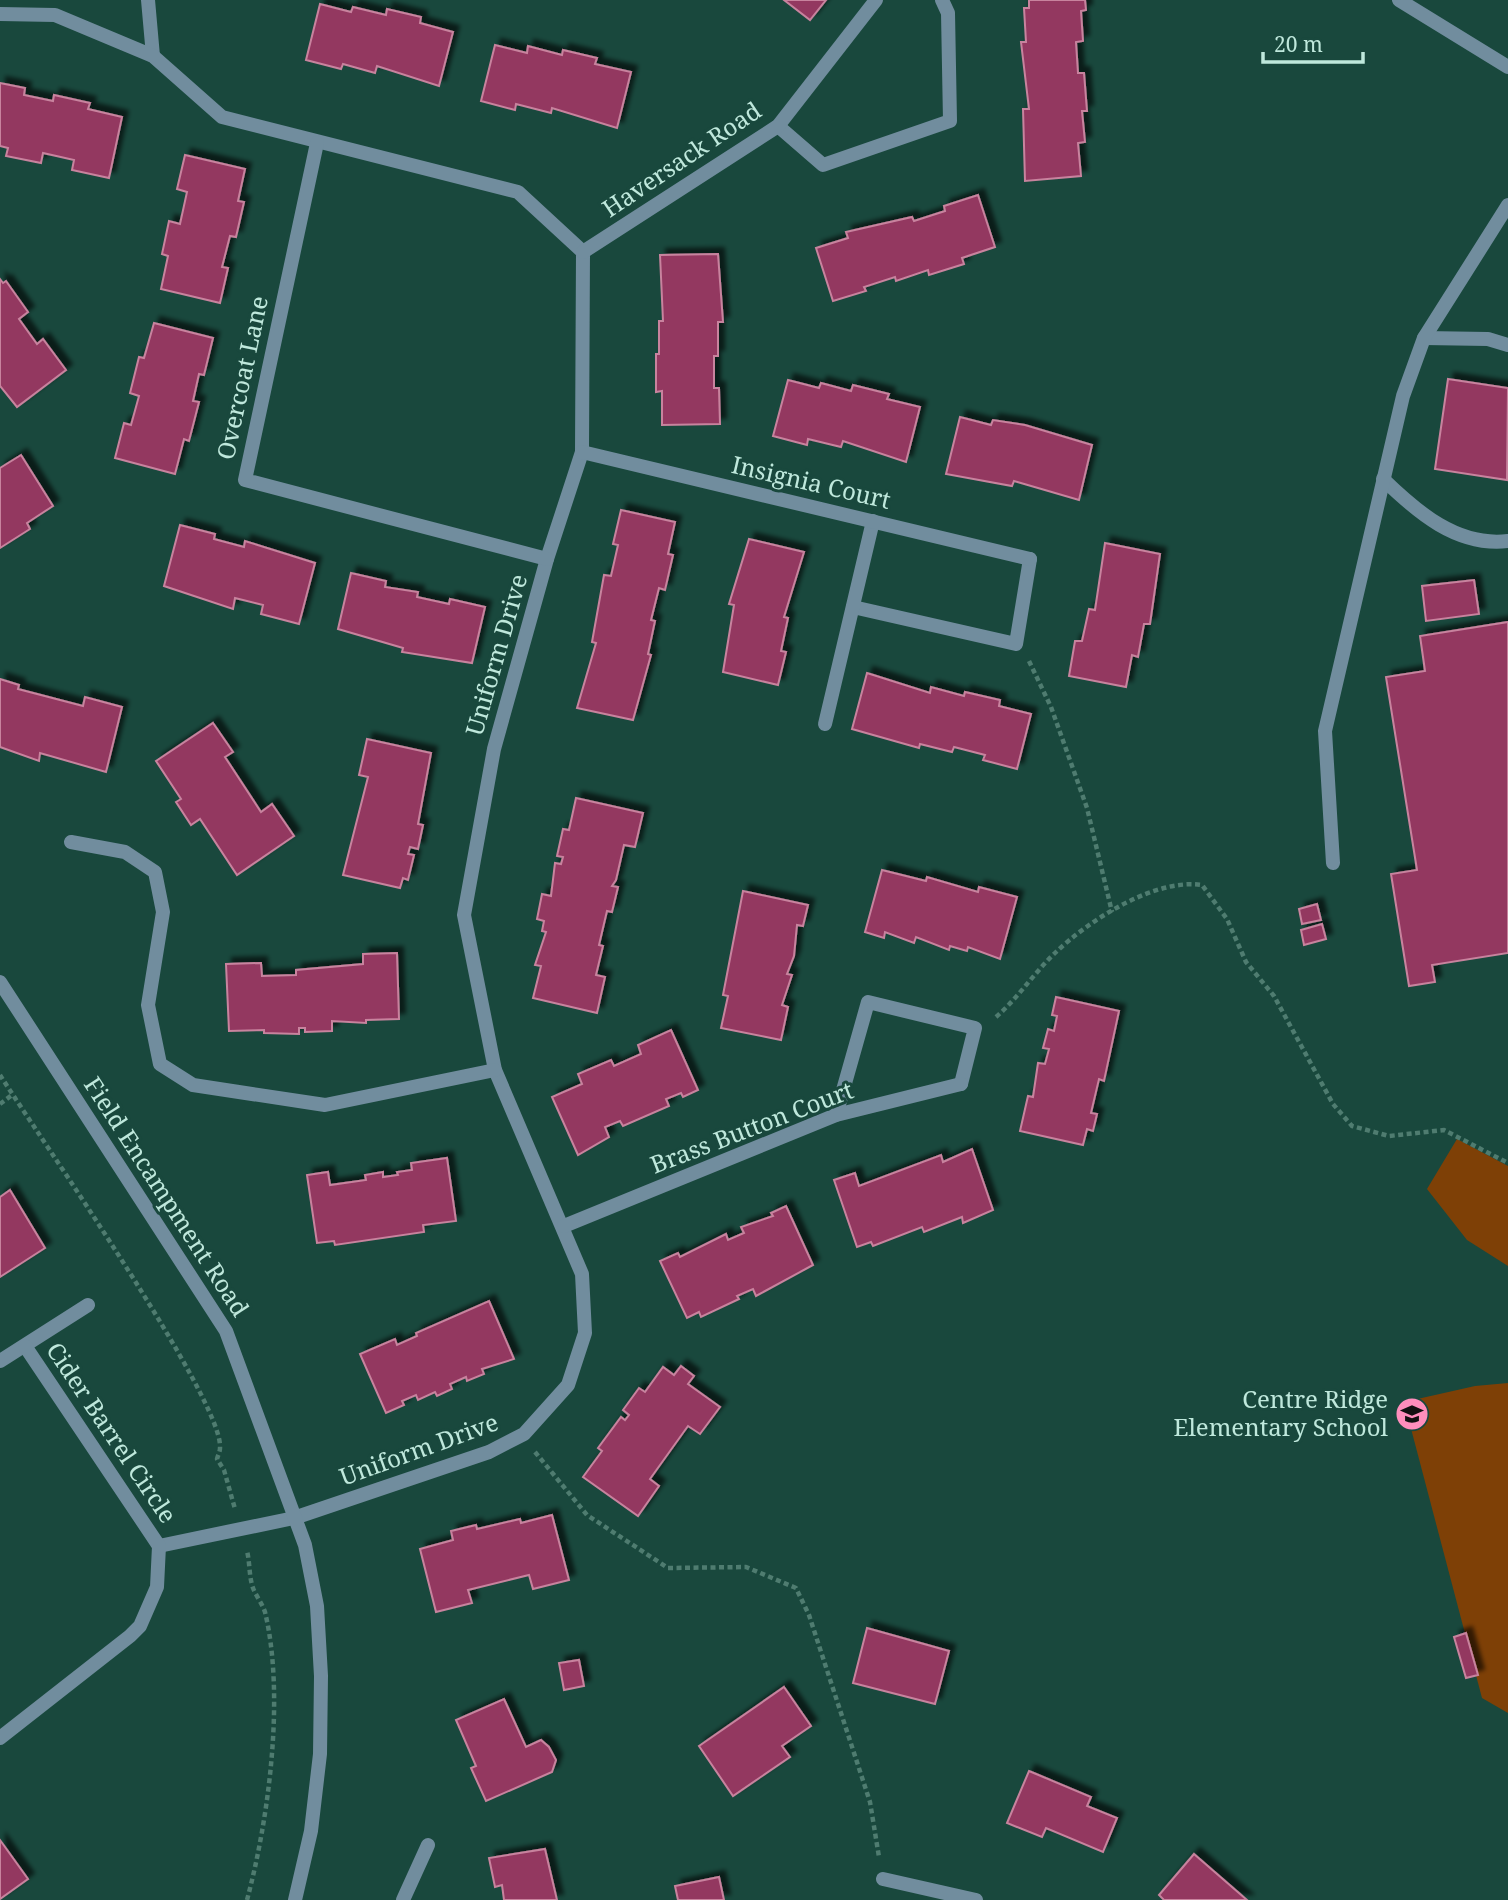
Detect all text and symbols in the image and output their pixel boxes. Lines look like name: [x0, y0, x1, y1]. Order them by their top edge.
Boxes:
scale bar: [1263, 21, 1363, 65]
text: 20 m: [1274, 30, 1323, 58]
street label: Haversack Road: [595, 93, 767, 224]
street label: Overcoat Lane: [208, 293, 275, 463]
street label: Insignia Court: [729, 447, 894, 516]
street label: Uniform Drive: [457, 570, 534, 739]
street label: Field Encampment Road: [77, 1070, 257, 1323]
street label: Brass Button Court: [645, 1073, 858, 1181]
street label: Cider Barrel Circle: [39, 1335, 185, 1529]
place label: Centre Ridge Elementary School: [1173, 1382, 1389, 1443]
school or university icon: Centre Ridge Elementary School: [1393, 1395, 1431, 1433]
street label: Uniform Drive: [335, 1405, 502, 1493]

